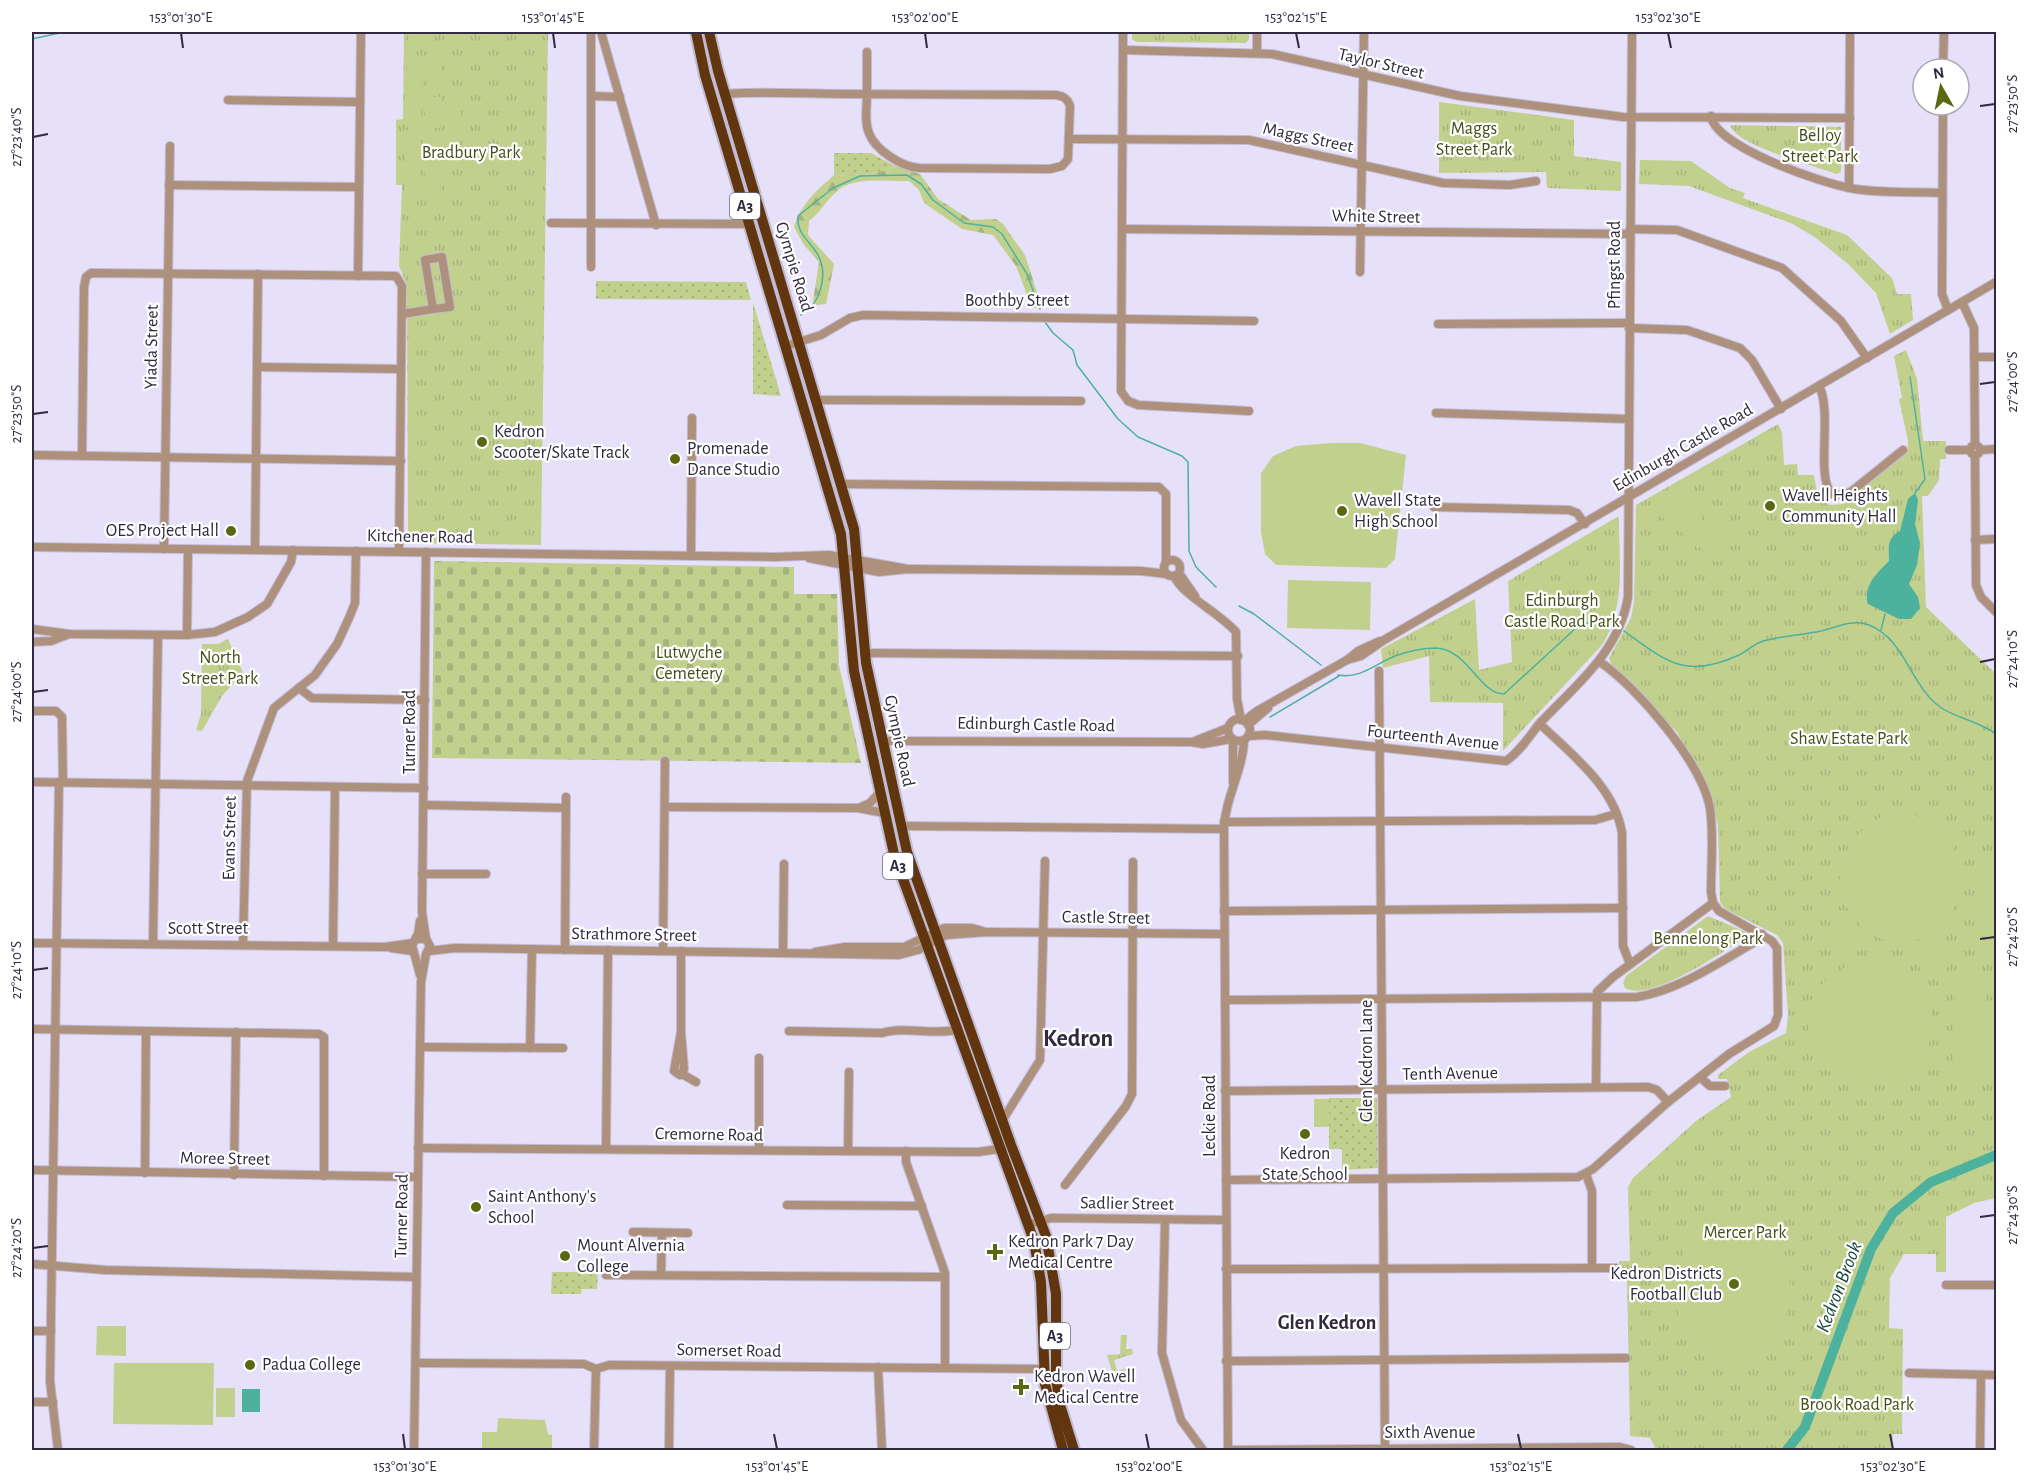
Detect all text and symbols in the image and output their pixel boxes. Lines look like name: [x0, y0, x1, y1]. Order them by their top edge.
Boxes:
text: 153°01'30"E: [149, 10, 213, 25]
text: 153°01'45"E: [522, 10, 584, 25]
text: 153°02'00"E: [892, 10, 958, 25]
text: 153°02'15"E: [1265, 10, 1327, 25]
text: 153°02'30"E: [1636, 10, 1700, 25]
street label: Taylor Street: [1336, 45, 1426, 83]
north arrow: [1911, 57, 1971, 117]
text: N: [1932, 64, 1946, 82]
text: 27°23'50"S: [2005, 75, 2020, 133]
text: 27°23'40"S: [9, 107, 24, 167]
street label: Maggs Street: [1261, 120, 1355, 156]
park label: Maggs Street Park: [1436, 120, 1513, 159]
park label: Belloy Street Park: [1782, 127, 1859, 166]
park label: Bradbury Park: [422, 144, 521, 162]
road number: A3: [730, 193, 760, 219]
street label: White Street: [1331, 207, 1421, 227]
street label: Gympie Road: [772, 220, 816, 314]
street label: Pfingst Road: [1606, 221, 1624, 309]
street label: Boothby Street: [965, 292, 1069, 310]
street label: Yiada Street: [142, 304, 162, 390]
text: 27°24'00"S: [2005, 351, 2020, 413]
text: 27°23'50"S: [9, 385, 24, 443]
street label: Edinburgh Castle Road: [1610, 401, 1756, 495]
place label: Kedron Scooter/Skate Track: [494, 423, 630, 462]
marker: Kedron Scooter/Skate Track: [475, 435, 489, 449]
place label: Promenade Dance Studio: [687, 440, 780, 479]
marker: Promenade Dance Studio: [668, 452, 682, 466]
place label: Wavell Heights Community Hall: [1782, 487, 1896, 526]
place label: Wavell State High School: [1354, 492, 1441, 531]
marker: Wavell Heights Community Hall: [1763, 499, 1777, 513]
marker: Wavell State High School: [1335, 504, 1349, 518]
place label: OES Project Hall: [106, 522, 219, 540]
marker: OES Project Hall: [224, 524, 238, 538]
street label: Kitchener Road: [367, 527, 473, 547]
park label: Edinburgh Castle Road Park: [1504, 592, 1621, 631]
text: 27°24'10"S: [2005, 630, 2020, 688]
park label: Lutwyche Cemetery: [655, 644, 723, 683]
park label: North Street Park: [182, 649, 259, 688]
text: 27°24'00"S: [9, 661, 24, 723]
street label: Turner Road: [401, 690, 419, 774]
street label: Gympie Road: [881, 694, 917, 788]
street label: Edinburgh Castle Road: [957, 715, 1115, 735]
street label: Fourteenth Avenue: [1366, 722, 1500, 754]
park label: Shaw Estate Park: [1790, 730, 1909, 748]
street label: Evans Street: [220, 795, 240, 881]
road number: A3: [883, 853, 913, 879]
text: 27°24'20"S: [2005, 907, 2020, 967]
street label: Castle Street: [1062, 908, 1150, 928]
street label: Scott Street: [168, 920, 249, 938]
street label: Strathmore Street: [571, 925, 697, 945]
park label: Bennelong Park: [1653, 930, 1764, 948]
text: 27°24'10"S: [9, 941, 24, 999]
street label: Glen Kedron Lane: [1358, 1000, 1376, 1122]
district label: Kedron: [1043, 1027, 1113, 1051]
street label: Tenth Avenue: [1402, 1064, 1498, 1084]
street label: Leckie Road: [1201, 1075, 1219, 1157]
street label: Cremorne Road: [655, 1125, 763, 1145]
marker: Kedron State School: [1298, 1127, 1312, 1141]
place label: Kedron State School: [1262, 1145, 1348, 1184]
street label: Moree Street: [180, 1149, 271, 1169]
street label: Turner Road: [392, 1174, 412, 1258]
text: 27°24'30"S: [2005, 1185, 2020, 1245]
place label: Saint Anthony's School: [488, 1188, 596, 1227]
street label: Sadlier Street: [1080, 1194, 1174, 1214]
marker: Saint Anthony's School: [469, 1200, 483, 1214]
text: 27°24'20"S: [9, 1218, 24, 1278]
park label: Mercer Park: [1703, 1224, 1787, 1242]
place label: Kedron Park 7 Day Medical Centre: [1008, 1233, 1134, 1272]
place label: Mount Alvernia College: [577, 1237, 685, 1276]
water label: Kedron Brook: [1813, 1239, 1865, 1335]
marker: Kedron Park 7 Day Medical Centre: [986, 1243, 1004, 1261]
marker: Mount Alvernia College: [558, 1249, 572, 1263]
place label: Kedron Districts Football Club: [1610, 1265, 1722, 1304]
marker: Kedron Districts Football Club: [1727, 1277, 1741, 1291]
district label: Glen Kedron: [1278, 1313, 1376, 1333]
road number: A3: [1040, 1323, 1070, 1349]
street label: Somerset Road: [676, 1341, 782, 1361]
place label: Padua College: [262, 1356, 361, 1374]
marker: Padua College: [243, 1358, 257, 1372]
place label: Kedron Wavell Medical Centre: [1034, 1368, 1139, 1407]
marker: Kedron Wavell Medical Centre: [1012, 1378, 1030, 1396]
park label: Brook Road Park: [1800, 1396, 1915, 1414]
street label: Sixth Avenue: [1384, 1424, 1476, 1442]
text: 153°01'30"E: [373, 1459, 437, 1474]
text: 153°01'45"E: [746, 1459, 808, 1474]
text: 153°02'00"E: [1116, 1459, 1182, 1474]
text: 153°02'15"E: [1490, 1459, 1552, 1474]
text: 153°02'30"E: [1861, 1459, 1925, 1474]

